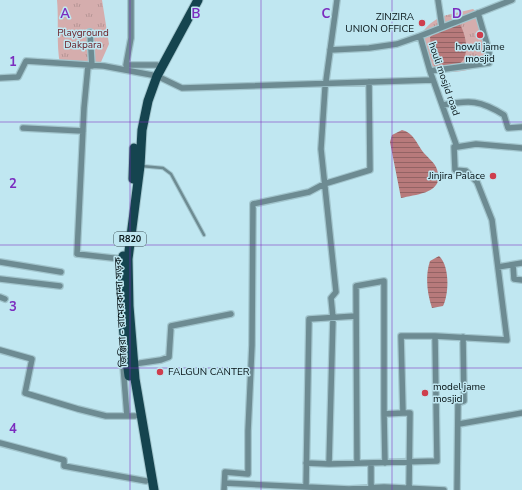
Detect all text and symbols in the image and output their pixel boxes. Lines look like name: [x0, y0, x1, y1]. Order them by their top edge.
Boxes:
text: A: [60, 5, 70, 23]
text: B: [192, 5, 201, 23]
text: C: [322, 5, 331, 23]
text: D: [452, 5, 462, 23]
place label: ZINZIRA UNION OFFICE: [345, 10, 415, 36]
marker: ZINZIRA UNION OFFICE: [417, 18, 427, 28]
park label: Playground Dakpara: [57, 26, 109, 52]
marker: howli jame mosjid: [475, 30, 485, 40]
street label: houli mosjid road: [425, 40, 463, 118]
place label: howli jame mosjid: [456, 40, 504, 66]
text: 1: [9, 53, 17, 71]
place label: Jinjira Palace: [427, 169, 485, 183]
marker: Jinjira Palace: [488, 171, 498, 181]
text: 2: [9, 175, 17, 193]
road number: R820: [114, 232, 146, 246]
street label: জিঞ্জিরা - রামেরকান্দা সড়ক: [111, 256, 131, 368]
text: 3: [9, 298, 17, 316]
place label: FALGUN CANTER: [168, 365, 250, 379]
marker: FALGUN CANTER: [155, 367, 165, 377]
place label: model jame mosjid: [433, 380, 485, 406]
marker: model jame mosjid: [420, 388, 430, 398]
text: 4: [9, 420, 17, 438]

